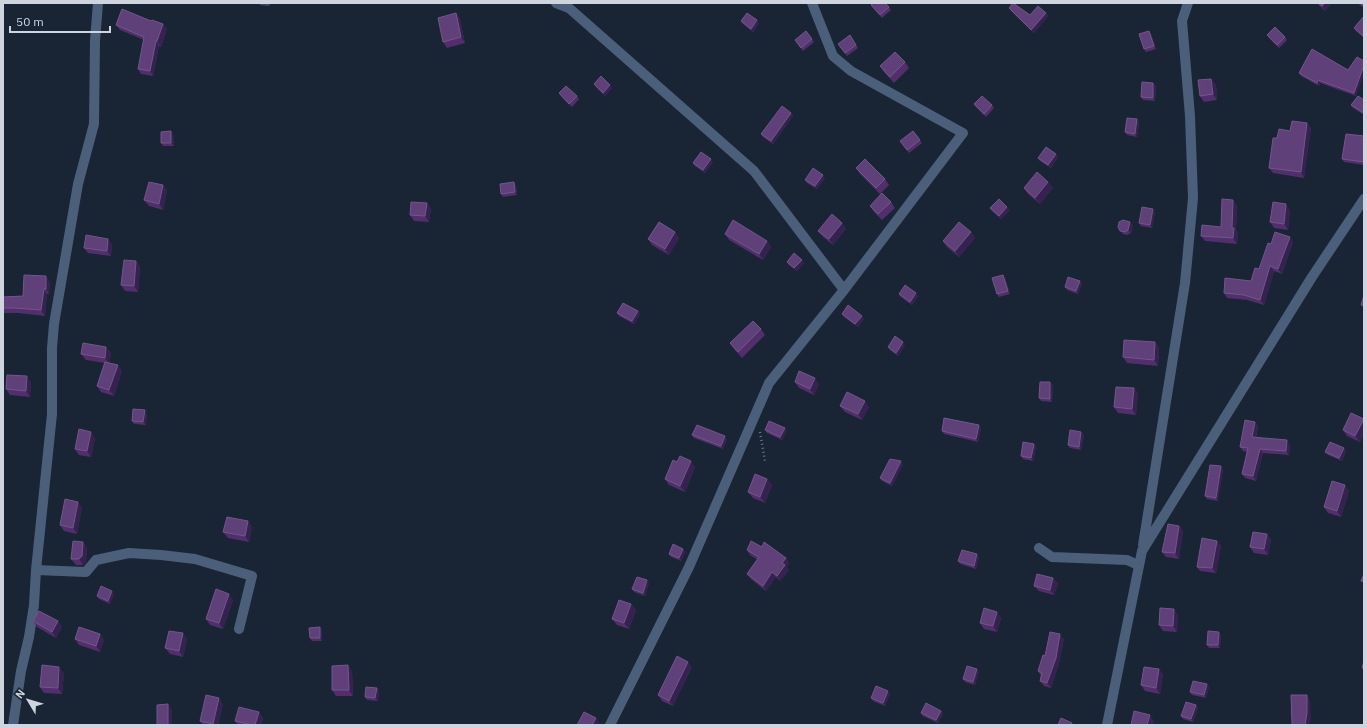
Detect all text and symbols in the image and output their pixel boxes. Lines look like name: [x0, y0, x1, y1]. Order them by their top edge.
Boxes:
scale bar: [10, 8, 110, 34]
text: 50 m: [16, 14, 44, 29]
north arrow: [8, 680, 48, 720]
text: N: [12, 686, 28, 701]

